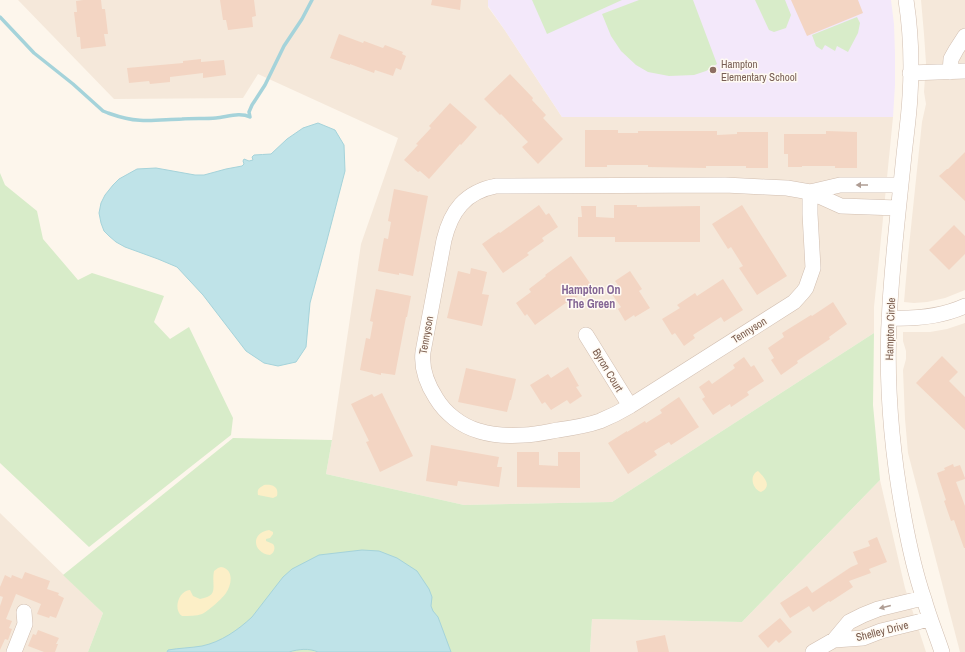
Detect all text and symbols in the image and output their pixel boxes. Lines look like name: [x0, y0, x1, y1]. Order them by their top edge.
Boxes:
place label: Hampton Elementary School: [721, 57, 797, 84]
marker: Hampton Elementary School: [708, 65, 718, 75]
one-way arrow: [855, 182, 868, 188]
district label: Hampton On The Green: [561, 282, 621, 312]
street label: Hampton Circle: [882, 297, 898, 361]
street label: Tennyson: [729, 314, 769, 346]
street label: Tennyson: [416, 315, 436, 355]
street label: Byron Court: [590, 346, 627, 395]
one-way arrow: [879, 605, 891, 611]
street label: Shelley Drive: [854, 618, 910, 644]

